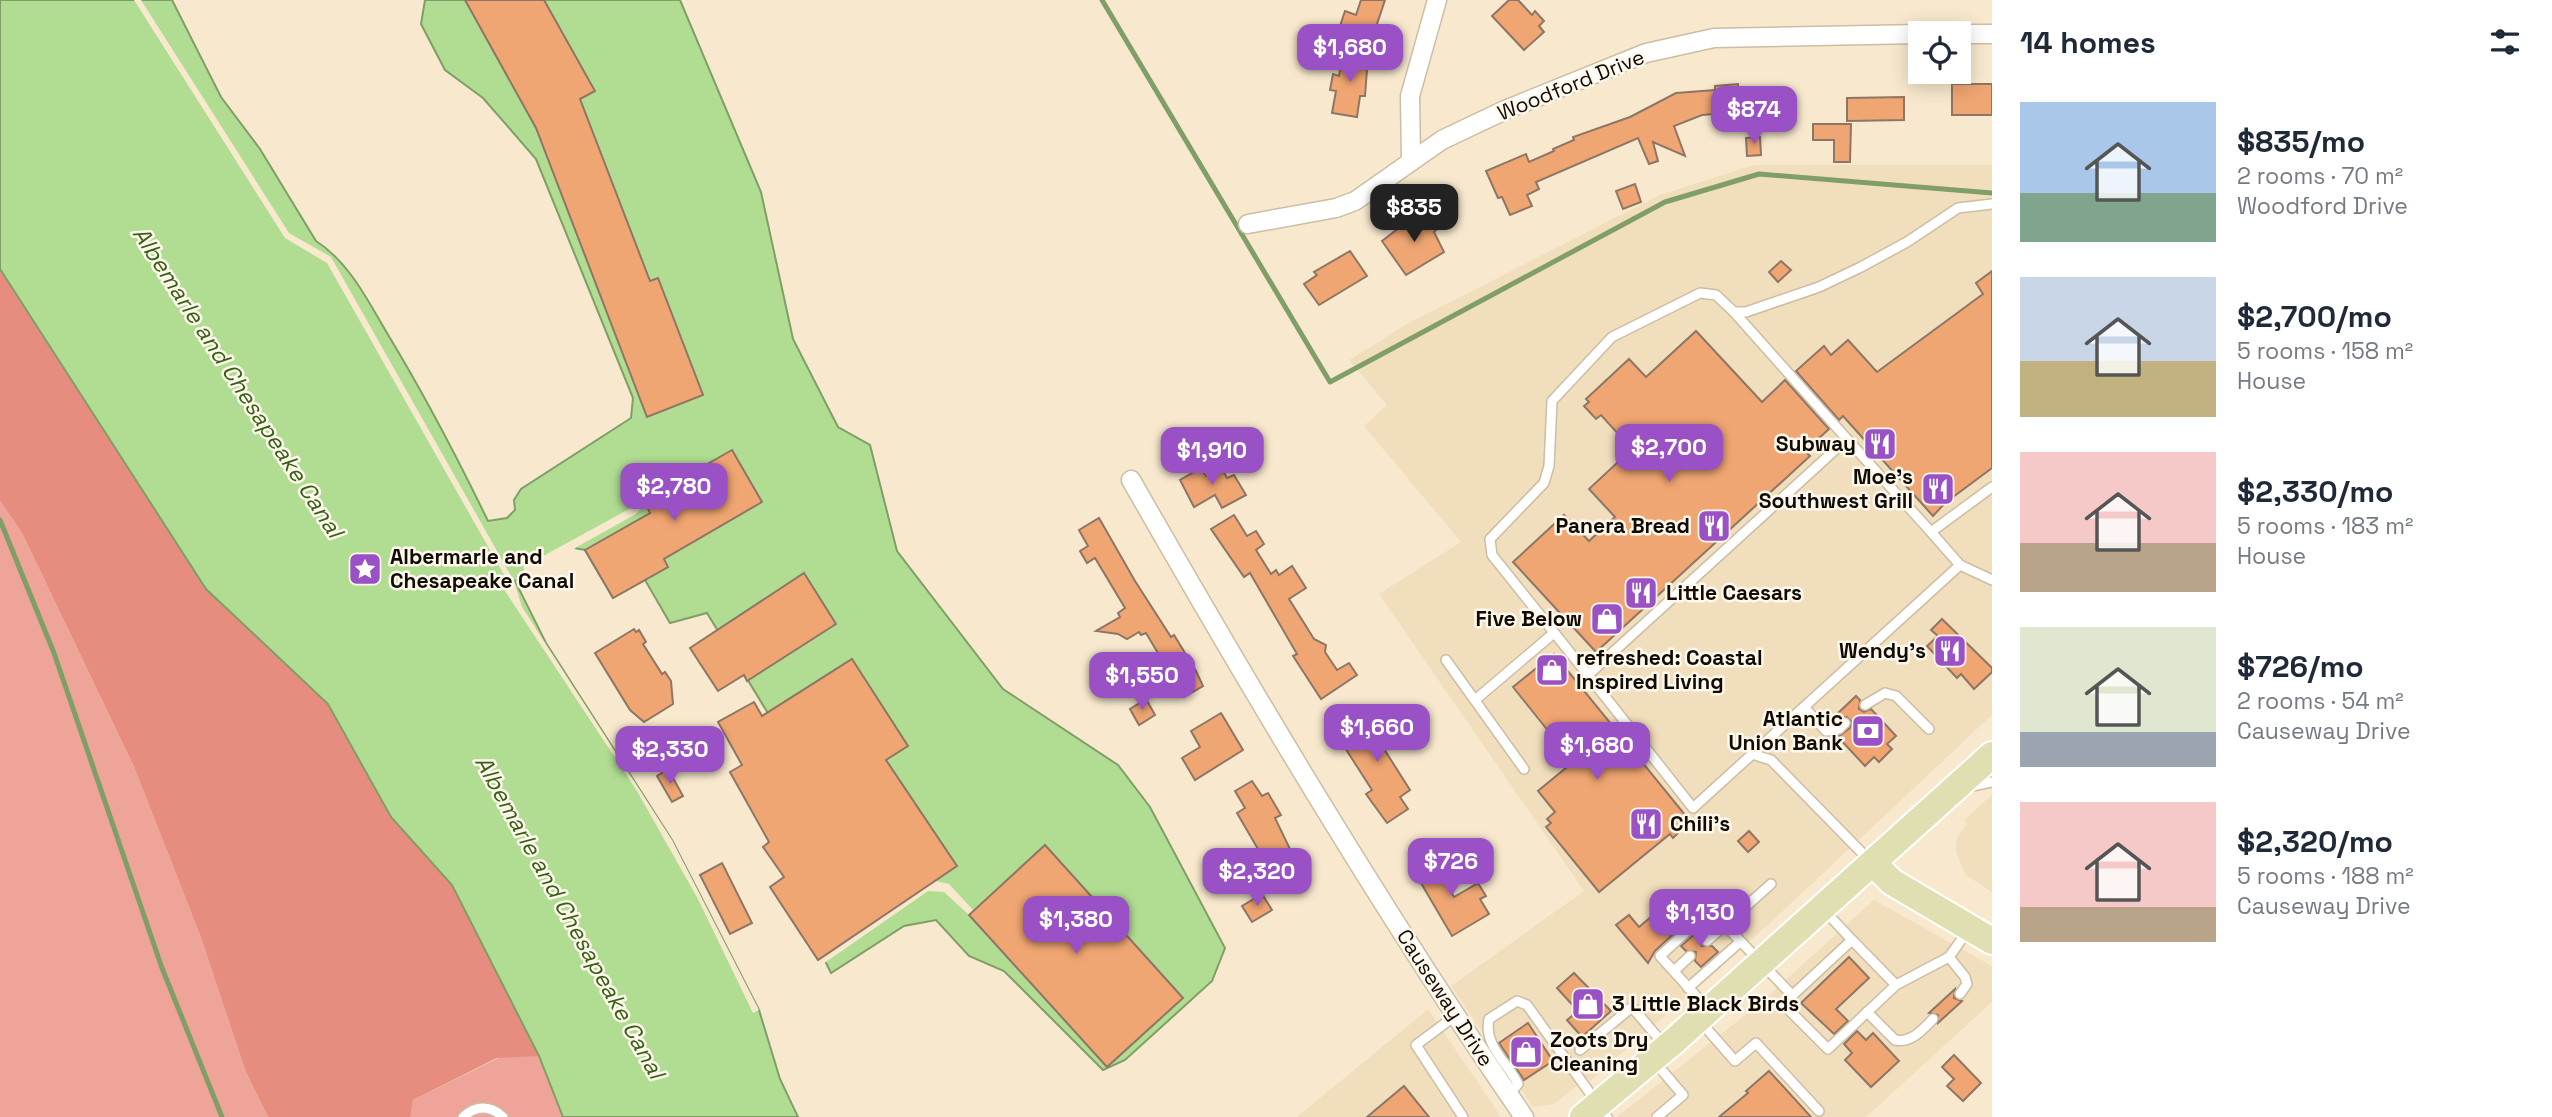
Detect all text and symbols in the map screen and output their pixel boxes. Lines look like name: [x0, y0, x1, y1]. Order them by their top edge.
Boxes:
map controls: [1908, 21, 1971, 84]
button: locate: [1908, 21, 1971, 84]
text: 14 homes: [2020, 23, 2156, 62]
icon: filters: [2486, 23, 2524, 61]
pin: $1,680: [1293, 24, 1407, 84]
text: $1,680: [1313, 32, 1387, 62]
street label: Woodford Drive: [1493, 43, 1648, 126]
pin: $874: [1713, 86, 1795, 146]
text: $874: [1727, 94, 1781, 124]
text: $835/mo: [2237, 122, 2365, 161]
icon: home: [2076, 130, 2160, 214]
text: 2 rooms · 70 m²: [2237, 161, 2403, 191]
pin: $835: [1373, 184, 1455, 244]
text: Woodford Drive: [2237, 191, 2408, 221]
text: $835: [1386, 192, 1442, 222]
water label: Albemarle and Chesapeake Canal: [126, 221, 351, 545]
text: $2,700/mo: [2237, 297, 2392, 336]
icon: home: [2076, 305, 2160, 389]
text: 5 rooms · 158 m²: [2237, 336, 2413, 366]
text: House: [2237, 366, 2306, 396]
pin: $2,700: [1612, 424, 1726, 484]
restaurant icon: Subway: [1861, 425, 1899, 463]
pin: $1,910: [1155, 428, 1269, 487]
place label: Subway: [1776, 430, 1856, 457]
text: $2,700: [1631, 432, 1707, 462]
text: $1,910: [1177, 435, 1247, 465]
pin: $2,780: [617, 463, 731, 523]
place label: Moe's Southwest Grill: [1759, 463, 1913, 514]
restaurant icon: Moe's Southwest Grill: [1919, 470, 1957, 508]
text: $2,780: [636, 471, 712, 501]
text: $2,330/mo: [2237, 472, 2393, 511]
icon: home: [2076, 480, 2160, 564]
restaurant icon: Panera Bread: [1695, 507, 1733, 545]
text: 5 rooms · 183 m²: [2237, 511, 2413, 541]
place label: Panera Bread: [1555, 512, 1690, 539]
text: House: [2237, 541, 2306, 571]
place label: Albermarle and Chesapeake Canal: [390, 543, 574, 594]
place icon: Albermarle and Chesapeake Canal: [346, 550, 384, 588]
restaurant icon: Little Caesars: [1622, 574, 1660, 612]
place label: Little Caesars: [1666, 579, 1802, 606]
shop icon: Five Below: [1588, 600, 1626, 638]
place label: Five Below: [1476, 605, 1582, 632]
restaurant icon: Wendy's: [1931, 632, 1969, 670]
place label: Wendy's: [1839, 637, 1926, 664]
place label: refreshed: Coastal Inspired Living: [1576, 644, 1763, 695]
text: $726/mo: [2237, 647, 2364, 686]
shop icon: refreshed: Coastal Inspired Living: [1533, 651, 1571, 689]
pin: $1,550: [1085, 652, 1199, 712]
icon: home: [2076, 655, 2160, 739]
text: $1,550: [1105, 660, 1179, 690]
text: 2 rooms · 54 m²: [2237, 686, 2404, 716]
pin: $1,660: [1320, 704, 1434, 764]
place label: Atlantic Union Bank: [1728, 705, 1843, 756]
text: $1,660: [1340, 712, 1414, 742]
bank icon: Atlantic Union Bank: [1849, 712, 1887, 750]
text: Causeway Drive: [2237, 716, 2411, 746]
pin: $1,680: [1540, 722, 1654, 782]
pin: $2,330: [613, 726, 727, 786]
text: $1,680: [1560, 730, 1634, 760]
text: $2,330: [631, 734, 709, 764]
water label: Albemarle and Chesapeake Canal: [468, 750, 673, 1086]
restaurant icon: Chili's: [1627, 805, 1665, 843]
place label: Chili's: [1670, 810, 1730, 837]
text: $2,320/mo: [2237, 822, 2393, 861]
icon: home: [2076, 830, 2160, 914]
pin: $726: [1410, 838, 1492, 898]
text: $726: [1424, 846, 1478, 876]
pin: $2,320: [1200, 848, 1314, 908]
text: $2,320: [1219, 856, 1295, 886]
text: 5 rooms · 188 m²: [2237, 861, 2414, 891]
pin: $1,130: [1643, 890, 1757, 949]
text: Causeway Drive: [2237, 891, 2411, 921]
pin: $1,380: [1019, 897, 1133, 956]
text: $1,130: [1665, 897, 1735, 927]
text: $1,380: [1039, 904, 1113, 934]
street label: Causeway Drive: [1391, 924, 1500, 1072]
shop icon: 3 Little Black Birds: [1569, 985, 1607, 1023]
place label: 3 Little Black Birds: [1612, 990, 1799, 1017]
place label: Zoots Dry Cleaning: [1550, 1026, 1648, 1077]
shop icon: Zoots Dry Cleaning: [1507, 1033, 1545, 1071]

